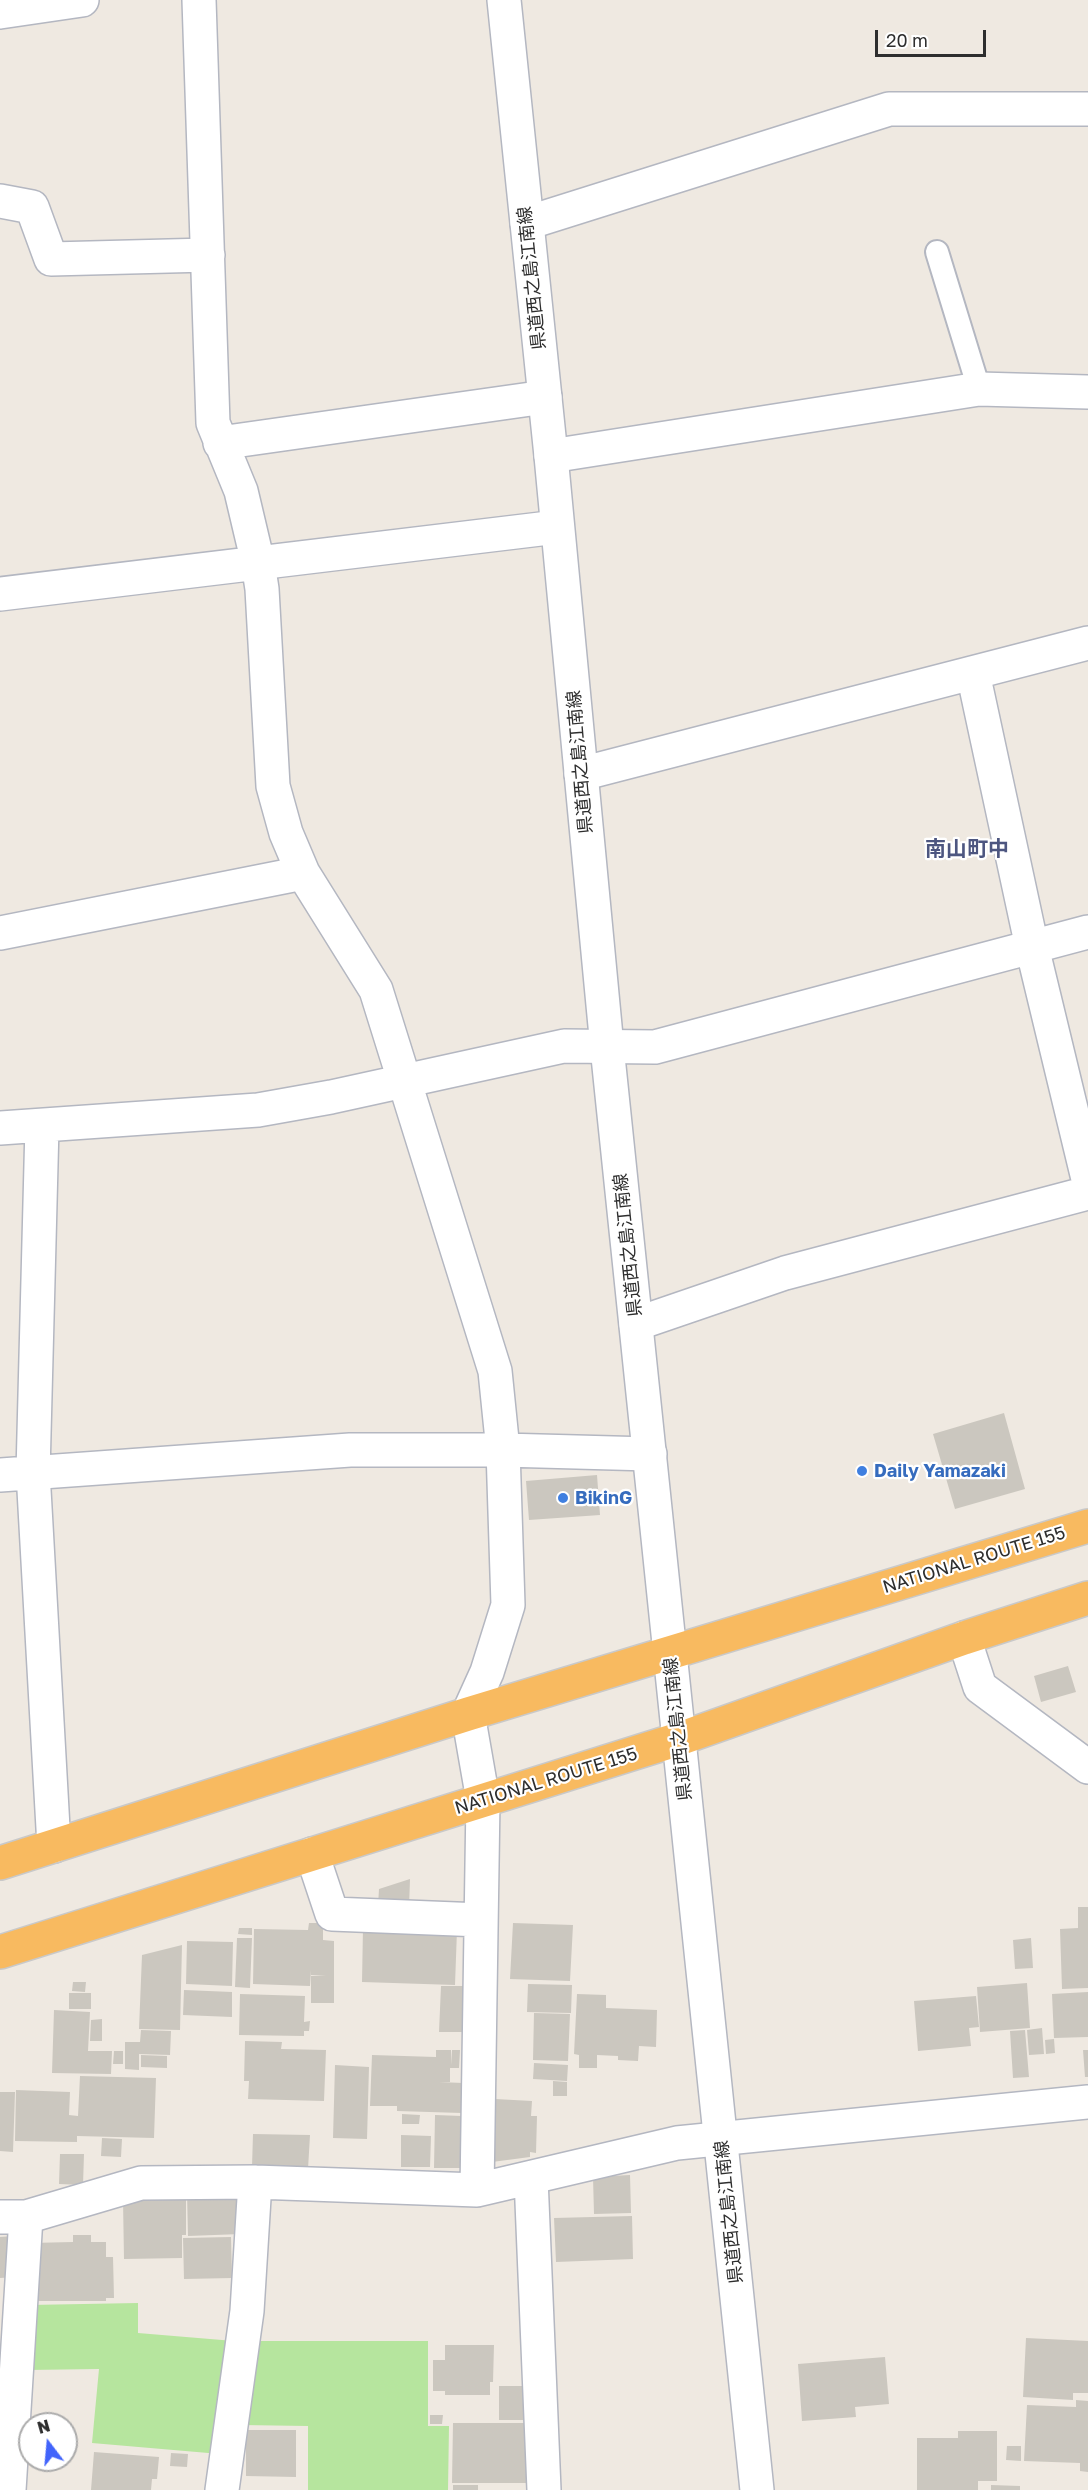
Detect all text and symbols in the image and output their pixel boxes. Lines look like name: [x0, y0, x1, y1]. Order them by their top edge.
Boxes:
scale bar: [878, 18, 989, 56]
text: 20 m: [886, 29, 928, 51]
street label: 県道西之島江南線: [514, 205, 550, 351]
street label: 県道西之島江南線: [563, 689, 597, 835]
district label: 南山町中: [925, 836, 1009, 862]
street label: 県道西之島江南線: [610, 1172, 646, 1318]
place label: Daily Yamazaki: [874, 1460, 1006, 1482]
marker: Daily Yamazaki: [855, 1464, 869, 1478]
place label: BikinG: [575, 1487, 632, 1509]
marker: BikinG: [556, 1491, 570, 1505]
street label: NATIONAL ROUTE 155: [880, 1522, 1068, 1598]
street label: 県道西之島江南線: [660, 1656, 696, 1802]
street label: NATIONAL ROUTE 155: [452, 1743, 640, 1819]
street label: 県道西之島江南線: [711, 2139, 747, 2285]
north arrow: [18, 2412, 78, 2472]
text: N: [35, 2415, 52, 2438]

